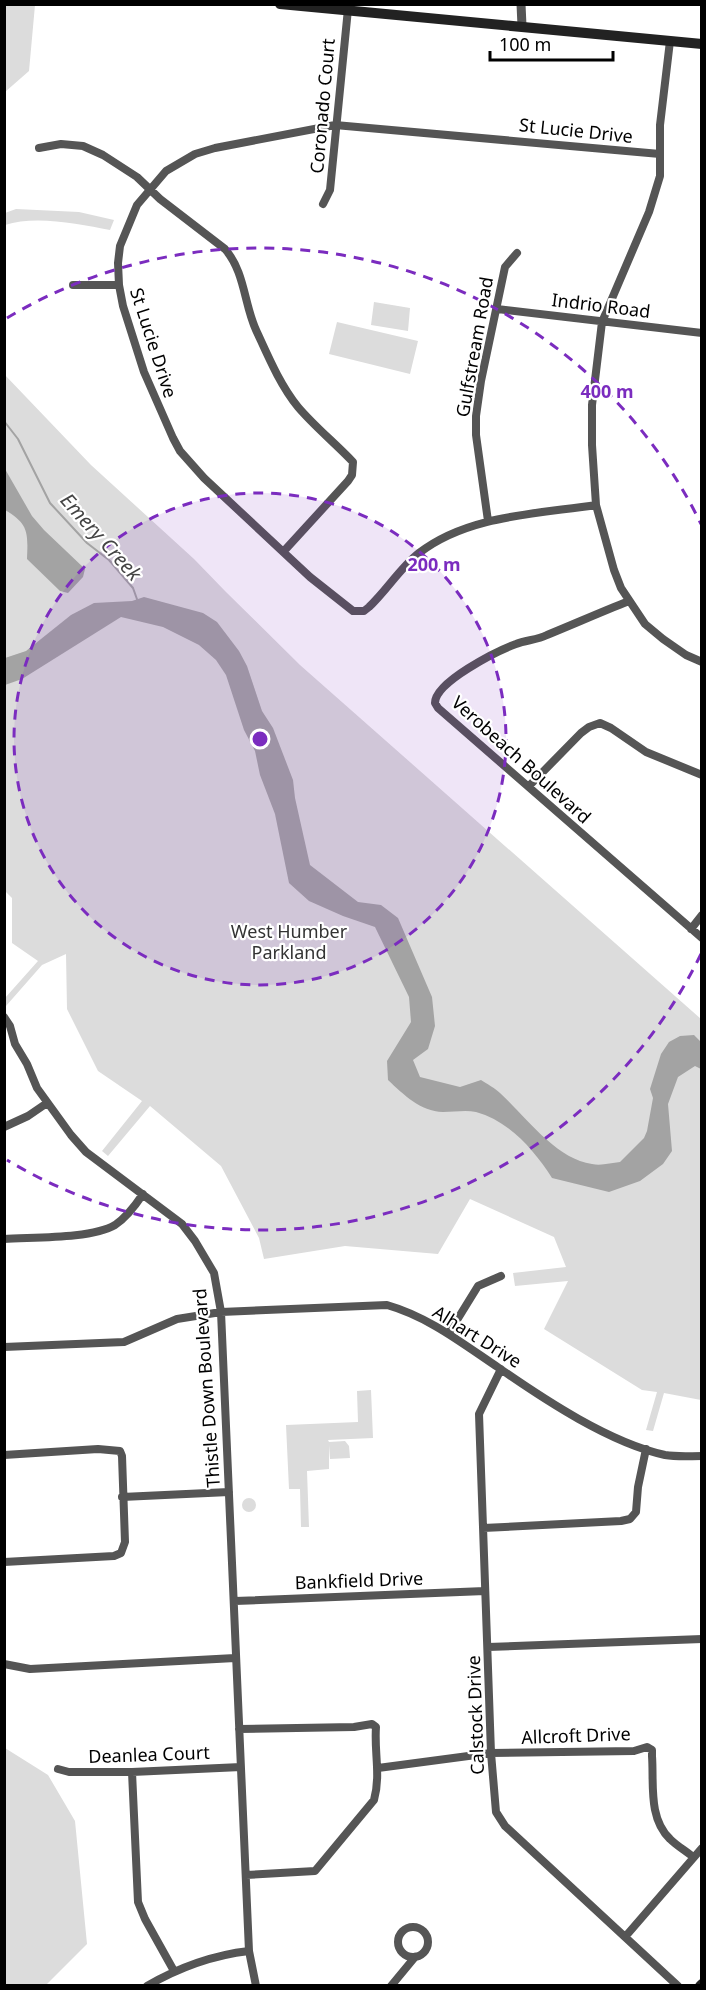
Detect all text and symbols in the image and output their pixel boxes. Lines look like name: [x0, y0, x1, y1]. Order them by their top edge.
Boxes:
scale bar: [490, 24, 613, 62]
text: 100 m: [499, 32, 551, 56]
street label: Coronado Court: [304, 37, 340, 174]
street label: St Lucie Drive: [518, 112, 634, 148]
street label: Gulfstream Road: [450, 275, 498, 419]
street label: St Lucie Drive: [125, 285, 183, 401]
street label: Indrio Road: [550, 287, 652, 323]
text: 400 m: [580, 379, 634, 403]
water label: Emery Creek: [55, 487, 149, 587]
text: 200 m: [407, 552, 461, 576]
street label: Verobeach Boulevard: [447, 690, 597, 828]
centre of rings: [250, 729, 270, 749]
park label: West Humber Parkland: [231, 919, 348, 964]
street label: Thistle Down Boulevard: [187, 1288, 225, 1488]
street label: Alhart Drive: [429, 1299, 527, 1373]
street label: Bankfield Drive: [294, 1566, 424, 1594]
street label: Calstock Drive: [461, 1655, 489, 1775]
street label: Allcroft Drive: [521, 1721, 631, 1749]
street label: Deanlea Court: [88, 1740, 211, 1768]

